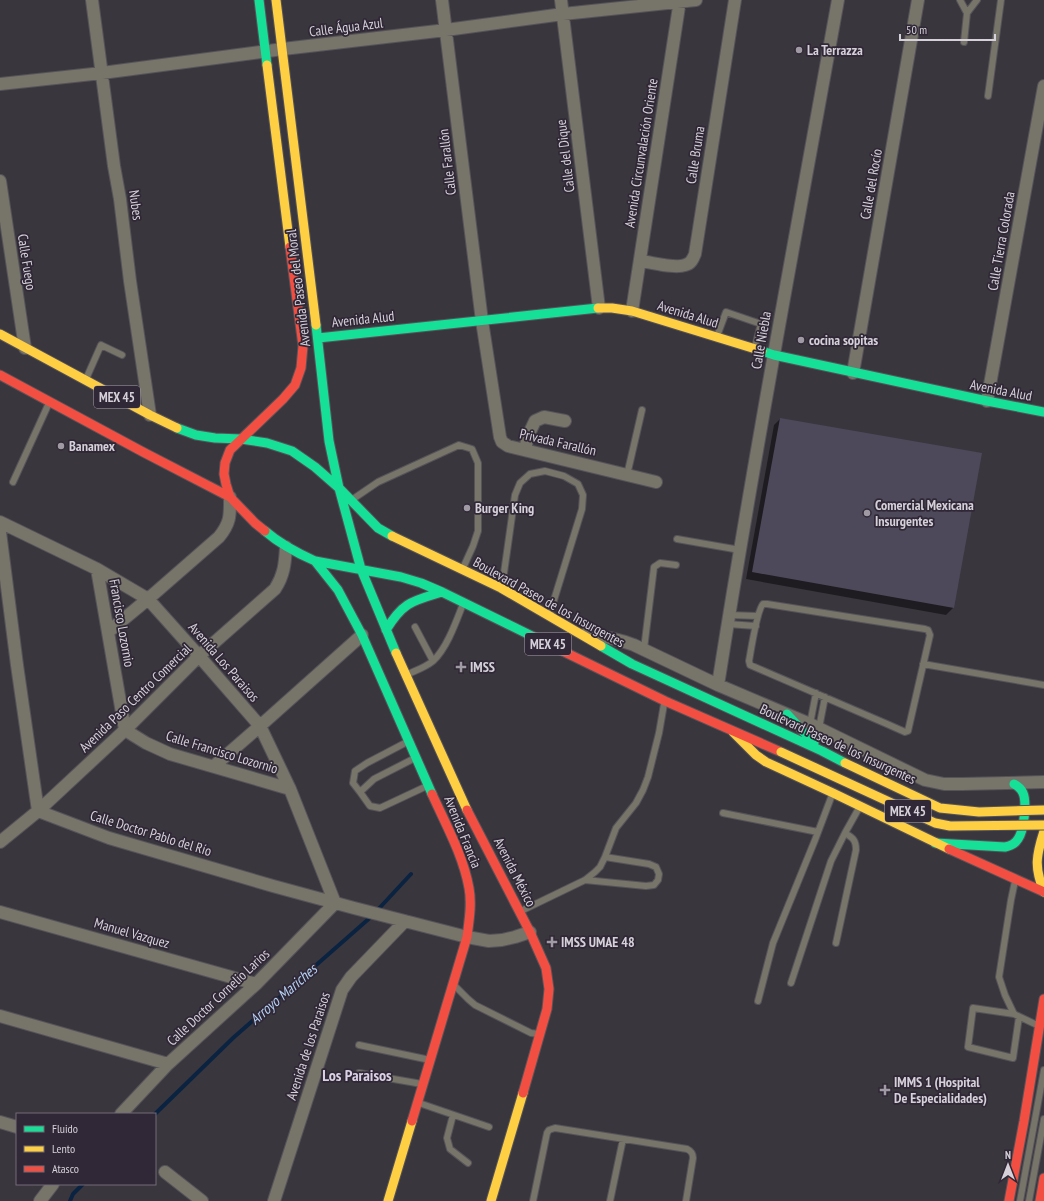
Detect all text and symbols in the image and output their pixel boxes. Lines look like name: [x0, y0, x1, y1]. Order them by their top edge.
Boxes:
street label: Calle Água Azul: [308, 13, 385, 40]
scale bar: [900, 16, 995, 42]
text: 50 m: [906, 22, 927, 37]
place label: La Terrazza: [807, 41, 863, 59]
marker: La Terrazza: [794, 45, 804, 55]
street label: Avenida Circunvalación Oriente: [620, 77, 662, 229]
street label: Calle del Dique: [552, 118, 578, 194]
street label: Calle Bruma: [682, 125, 708, 185]
street label: Calle Farallón: [434, 128, 460, 196]
street label: Calle del Rocío: [856, 147, 886, 221]
street label: Nubes: [125, 189, 147, 221]
street label: Calle Tierra Colorada: [983, 190, 1019, 292]
street label: Avenida Paseo del Moral: [282, 228, 314, 348]
street label: Calle Fuego: [14, 233, 40, 291]
street label: Avenida Alud: [655, 296, 721, 332]
street label: Avenida Alud: [331, 307, 395, 331]
street label: Calle Niebla: [747, 310, 775, 370]
place label: cocina sopitas: [809, 331, 878, 349]
marker: cocina sopitas: [796, 335, 806, 345]
street label: Avenida Alud: [968, 375, 1034, 405]
road number: MEX 45: [94, 386, 140, 408]
street label: Privada Farallón: [518, 424, 598, 460]
place label: Banamex: [69, 437, 116, 455]
marker: Banamex: [56, 441, 66, 451]
place label: Comercial Mexicana Insurgentes: [875, 496, 974, 530]
place label: Burger King: [475, 499, 534, 517]
marker: Burger King: [462, 503, 472, 513]
marker: Comercial Mexicana Insurgentes: [862, 508, 872, 518]
street label: Boulevard Paseo de los Insurgentes: [470, 553, 628, 651]
street label: Francisco Lozornio: [105, 578, 139, 668]
street label: Avenida Los Paraisos: [185, 618, 264, 706]
road number: MEX 45: [525, 633, 571, 655]
street label: Avenida Paso Centro Comercial: [75, 639, 195, 756]
place label: IMSS: [470, 658, 495, 676]
marker: IMSS: [455, 661, 467, 673]
street label: Boulevard Paseo de los Insurgentes: [757, 700, 919, 788]
street label: Calle Francisco Lozornio: [164, 726, 280, 778]
street label: Avenida Francia: [440, 793, 486, 871]
road number: MEX 45: [885, 800, 931, 822]
street label: Calle Doctor Pablo del Río: [88, 806, 214, 860]
street label: Avenida México: [490, 834, 540, 910]
street label: Manuel Vazquez: [92, 914, 172, 952]
place label: IMSS UMAE 48: [561, 933, 635, 951]
marker: IMSS UMAE 48: [546, 936, 558, 948]
street label: Calle Doctor Cornelio Larios: [163, 945, 273, 1049]
water label: Arroyo Mariches: [245, 958, 322, 1028]
street label: Avenida de los Paraisos: [282, 989, 334, 1102]
district label: Los Paraisos: [322, 1065, 392, 1085]
place label: IMMS 1 (Hospital De Especialidades): [894, 1073, 987, 1107]
marker: IMMS 1 (Hospital De Especialidades): [879, 1084, 891, 1096]
legend: [16, 1113, 156, 1185]
text: Fluido: [52, 1121, 78, 1136]
text: Lento: [52, 1141, 75, 1156]
north arrow: [988, 1145, 1028, 1185]
text: N: [1005, 1148, 1011, 1162]
text: Atasco: [52, 1161, 79, 1176]

